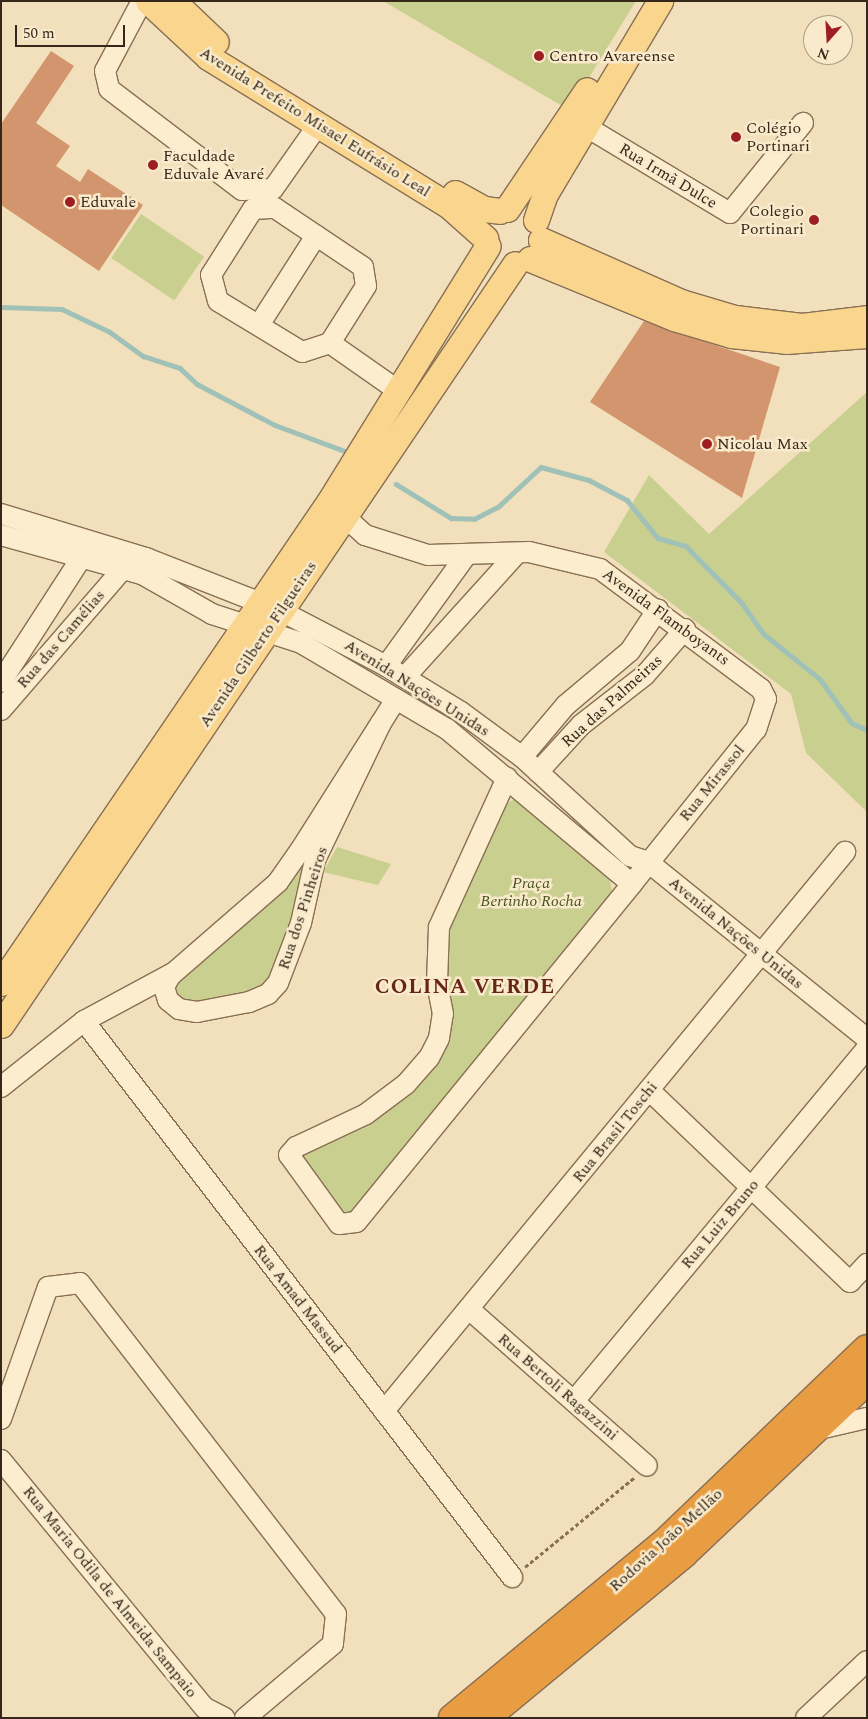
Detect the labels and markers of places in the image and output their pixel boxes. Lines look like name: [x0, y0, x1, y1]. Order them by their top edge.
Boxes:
place label: Centro Avareense: [549, 46, 675, 66]
marker: Centro Avareense: [533, 50, 545, 62]
place label: Colégio Portinari: [746, 118, 810, 156]
marker: Colégio Portinari: [730, 131, 742, 143]
place label: Faculdade Eduvale Avaré: [163, 146, 264, 184]
marker: Faculdade Eduvale Avaré: [147, 159, 159, 171]
place label: Eduvale: [80, 192, 136, 212]
marker: Eduvale: [64, 196, 76, 208]
place label: Colegio Portinari: [740, 201, 804, 239]
marker: Colegio Portinari: [808, 214, 820, 226]
place label: Nicolau Max: [717, 434, 808, 454]
marker: Nicolau Max: [701, 438, 713, 450]

